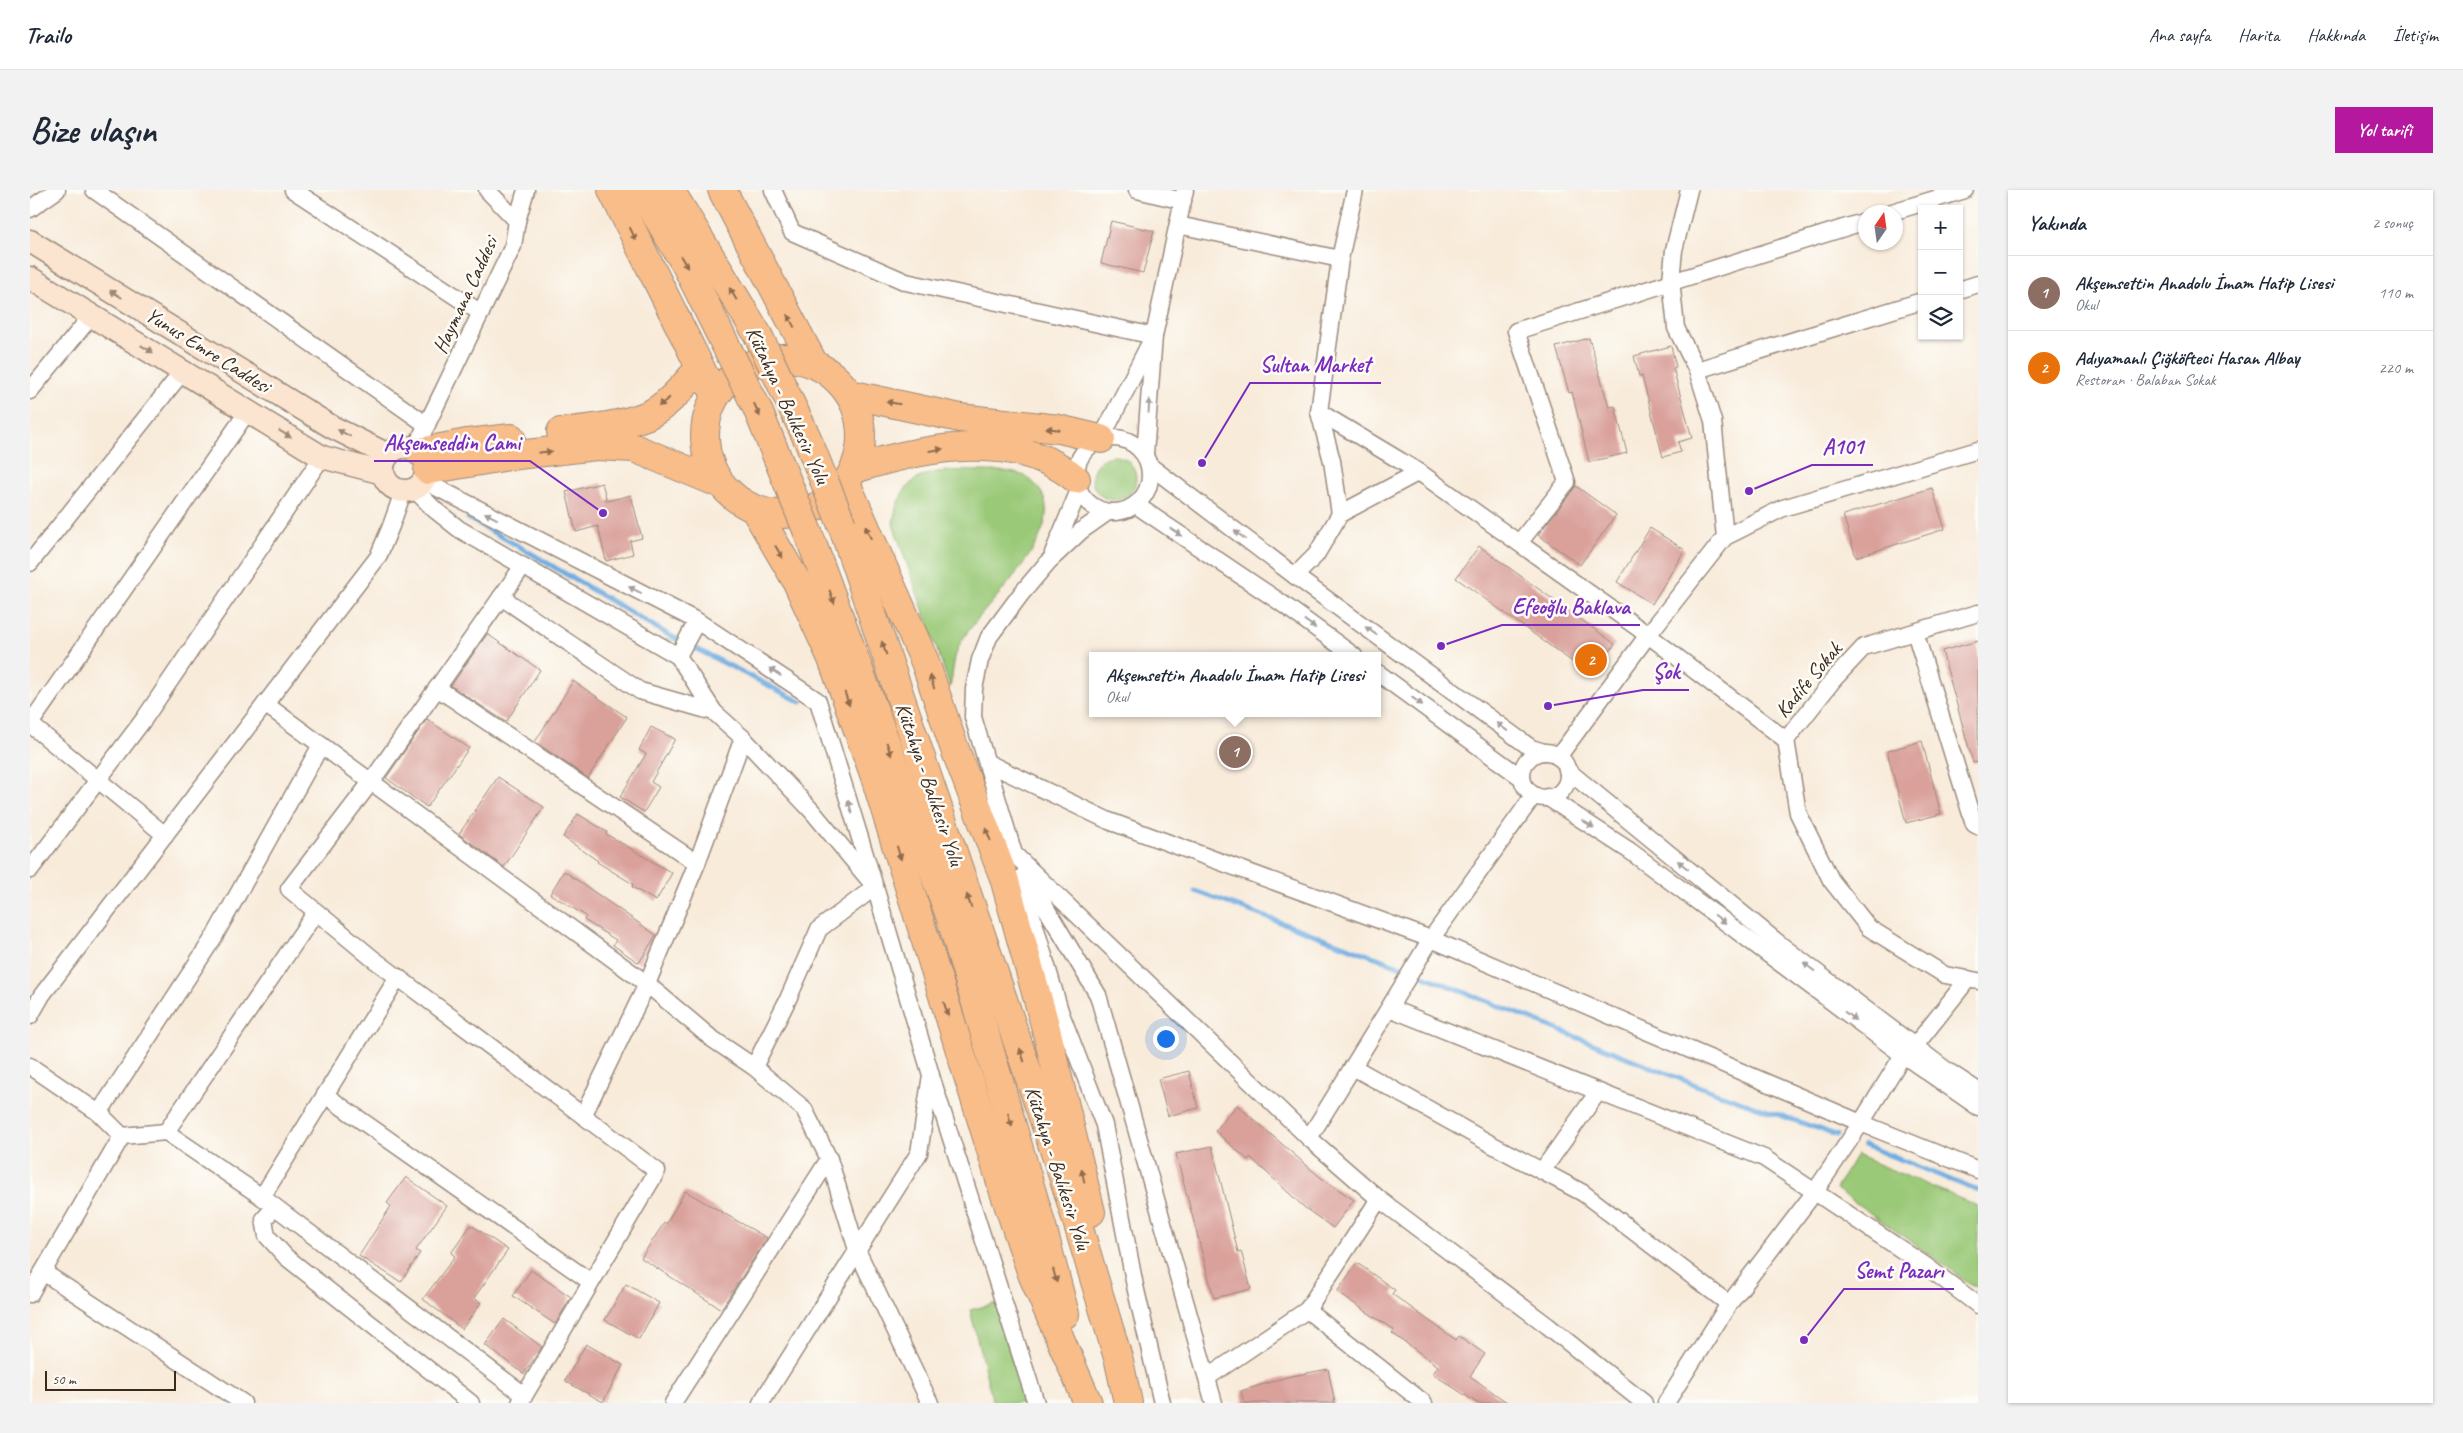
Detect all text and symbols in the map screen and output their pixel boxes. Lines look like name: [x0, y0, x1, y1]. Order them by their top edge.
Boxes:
text: Trailo: [25, 20, 71, 50]
text: Ana sayfa: [2149, 24, 2210, 46]
text: Harita: [2238, 24, 2279, 46]
text: Hakkında: [2307, 24, 2365, 46]
text: İletişim: [2393, 24, 2438, 46]
button: Yol tarifi: [2335, 107, 2433, 153]
text: Bize ulaşın: [30, 108, 156, 153]
north arrow: [1858, 205, 1903, 250]
map controls: [1918, 205, 1963, 340]
button: +: [1918, 205, 1963, 250]
text: Yakında: [2028, 210, 2086, 236]
text: 2 sonuç: [2372, 213, 2413, 233]
one-way arrow: [629, 227, 637, 241]
street label: Haymana Caddesi: [427, 230, 505, 357]
button: −: [1918, 250, 1963, 295]
one-way arrow: [680, 255, 688, 269]
text: Akşemsettin Anadolu İmam Hatip Lisesi: [2075, 271, 2333, 295]
text: 1: [2040, 283, 2048, 303]
text: 110 m: [2379, 283, 2413, 303]
one-way arrow: [728, 287, 737, 300]
one-way arrow: [109, 289, 122, 298]
button: layers: [1918, 295, 1963, 340]
text: Okul: [2075, 295, 2098, 315]
street label: Yunus Emre Caddesi: [141, 301, 278, 400]
one-way arrow: [787, 314, 795, 328]
street label: Kütahya - Balıkesir Yolu: [740, 322, 836, 489]
one-way arrow: [140, 344, 153, 353]
callout: Sultan Market: [1250, 346, 1381, 383]
text: Adıyamanlı Çiğköfteci Hasan Albay: [2075, 346, 2300, 370]
text: Sultan Market: [1260, 351, 1374, 379]
text: 2: [2040, 358, 2048, 378]
text: 220 m: [2379, 358, 2413, 378]
text: Restoran · Balaban Sokak: [2075, 370, 2216, 390]
one-way arrow: [658, 397, 671, 408]
one-way arrow: [1145, 398, 1153, 414]
one-way arrow: [885, 399, 901, 407]
one-way arrow: [754, 403, 762, 417]
callout: Akşemseddin Cami: [374, 424, 530, 461]
one-way arrow: [1045, 425, 1061, 433]
callout: A101: [1812, 428, 1873, 465]
one-way arrow: [278, 429, 291, 439]
one-way arrow: [337, 429, 351, 437]
text: Akşemseddin Cami: [384, 429, 523, 457]
text: A101: [1823, 433, 1866, 461]
one-way arrow: [929, 446, 945, 454]
one-way arrow: [537, 448, 553, 456]
one-way arrow: [483, 512, 498, 520]
one-way arrow: [864, 525, 872, 539]
one-way arrow: [1169, 527, 1183, 537]
one-way arrow: [1234, 529, 1247, 540]
one-way arrow: [775, 545, 784, 558]
one-way arrow: [628, 586, 642, 594]
callout: Efeoğlu Baklava: [1502, 588, 1640, 625]
one-way arrow: [828, 590, 836, 605]
text: Efeoğlu Baklava: [1512, 593, 1632, 621]
one-way arrow: [1303, 618, 1316, 629]
one-way arrow: [1364, 626, 1378, 636]
street label: Kadife Sokak: [1769, 635, 1848, 723]
one-way arrow: [879, 640, 887, 655]
pin: 2: [1575, 641, 1607, 679]
popup: [1089, 652, 1381, 717]
callout: Şok: [1643, 653, 1689, 690]
text: Şok: [1653, 658, 1681, 686]
text: Akşemsettin Anadolu İmam Hatip Lisesi: [1106, 663, 1364, 687]
one-way arrow: [768, 668, 782, 677]
one-way arrow: [928, 674, 935, 689]
text: Okul: [1106, 687, 1129, 707]
one-way arrow: [843, 692, 851, 707]
one-way arrow: [1410, 696, 1424, 706]
street label: Kütahya - Balıkesir Yolu: [890, 699, 970, 870]
one-way arrow: [1496, 722, 1509, 732]
pin: 1: [1219, 733, 1251, 771]
one-way arrow: [886, 742, 893, 757]
one-way arrow: [846, 799, 854, 814]
one-way arrow: [1582, 819, 1595, 829]
one-way arrow: [983, 827, 991, 842]
one-way arrow: [895, 846, 903, 861]
one-way arrow: [1677, 859, 1690, 870]
one-way arrow: [965, 894, 973, 909]
one-way arrow: [1713, 913, 1726, 924]
one-way arrow: [1802, 962, 1816, 972]
one-way arrow: [943, 1001, 950, 1016]
one-way arrow: [1843, 1011, 1857, 1021]
your location: [1153, 1026, 1179, 1052]
one-way arrow: [1017, 1048, 1025, 1063]
street label: Kütahya - Balıkesir Yolu: [1019, 1083, 1097, 1254]
one-way arrow: [1007, 1112, 1015, 1127]
one-way arrow: [1079, 1168, 1087, 1184]
callout: Semt Pazarı: [1844, 1252, 1954, 1289]
text: Semt Pazarı: [1854, 1257, 1945, 1285]
one-way arrow: [1051, 1268, 1059, 1283]
scale bar: [45, 1368, 176, 1391]
text: 50 m: [52, 1371, 76, 1388]

